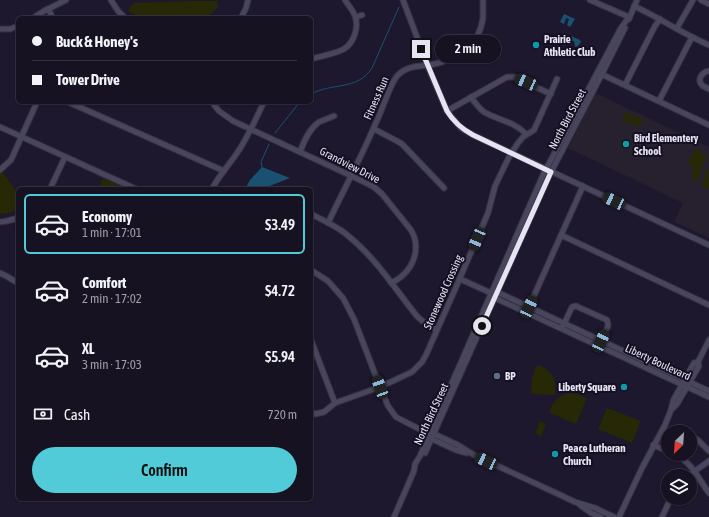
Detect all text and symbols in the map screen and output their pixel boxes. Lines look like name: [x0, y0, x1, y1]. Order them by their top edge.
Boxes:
text: Buck & Honey's: [56, 33, 138, 50]
place label: Prairie Athletic Club: [543, 33, 595, 58]
callout: 2 min: [435, 35, 501, 63]
route end: [412, 40, 430, 58]
marker: Prairie Athletic Club: [531, 40, 541, 50]
text: 2 min: [455, 41, 481, 56]
text: Tower Drive: [56, 71, 120, 88]
car: [513, 72, 539, 92]
street label: Fitness Run: [361, 75, 391, 121]
street label: North Bird Street: [546, 87, 588, 151]
place label: Bird Elementery School: [634, 132, 699, 157]
marker: Bird Elementery School: [621, 139, 631, 149]
street label: Grandview Drive: [318, 145, 382, 185]
car: [601, 190, 627, 212]
icon: car: [34, 206, 70, 242]
text: Economy: [82, 208, 132, 225]
text: $3.49: [265, 216, 295, 233]
text: 1 min · 17:01: [82, 225, 142, 240]
car: [467, 226, 487, 252]
street label: Stonewood Crossing: [421, 253, 465, 331]
icon: car: [34, 272, 70, 308]
text: Comfort: [82, 274, 126, 291]
text: $4.72: [265, 282, 295, 299]
text: 2 min · 17:02: [82, 291, 142, 306]
car: [518, 294, 540, 320]
route start: [473, 317, 491, 335]
car: [590, 328, 612, 354]
icon: car: [34, 338, 70, 374]
text: XL: [82, 340, 95, 357]
street label: Liberty Boulevard: [623, 342, 693, 382]
text: $5.94: [265, 348, 295, 365]
text: 3 min · 17:03: [82, 357, 142, 372]
place label: BP: [505, 370, 516, 382]
marker: BP: [492, 371, 502, 381]
car: [370, 374, 390, 400]
street label: North Bird Street: [411, 381, 451, 447]
place label: Liberty Square: [558, 381, 616, 393]
marker: Liberty Square: [619, 382, 629, 392]
icon: cash: [32, 403, 54, 425]
text: Cash: [64, 406, 90, 423]
text: 720 m: [268, 407, 297, 422]
north arrow: [661, 425, 697, 461]
map controls: [661, 425, 697, 505]
place label: Peace Lutheran Church: [563, 442, 626, 467]
button: Confirm: [32, 447, 297, 493]
marker: Peace Lutheran Church: [550, 449, 560, 459]
car: [473, 450, 499, 472]
button: layers: [661, 469, 697, 505]

